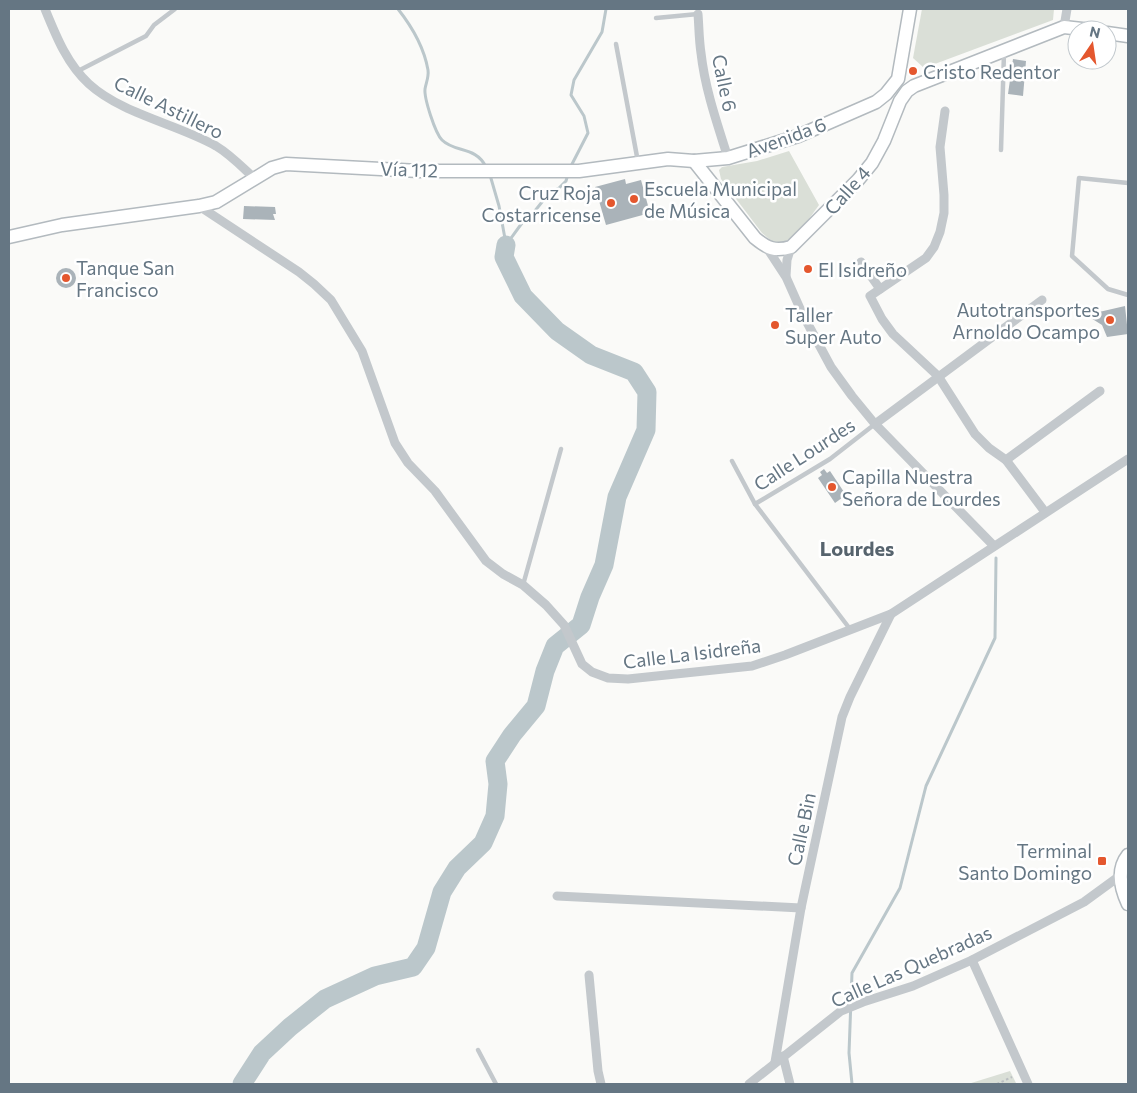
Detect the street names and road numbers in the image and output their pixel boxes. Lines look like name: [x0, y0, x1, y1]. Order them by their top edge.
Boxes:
street label: Calle 6: [708, 52, 742, 114]
street label: Calle Astillero: [111, 71, 227, 143]
street label: Avenida 6: [743, 112, 829, 162]
street label: Vía 112: [380, 156, 438, 182]
street label: Calle 4: [819, 161, 875, 219]
street label: Calle Lourdes: [749, 413, 859, 495]
street label: Calle La Isidreña: [622, 633, 762, 673]
street label: Calle Bin: [782, 790, 820, 868]
street label: Calle Las Quebradas: [827, 920, 995, 1012]

